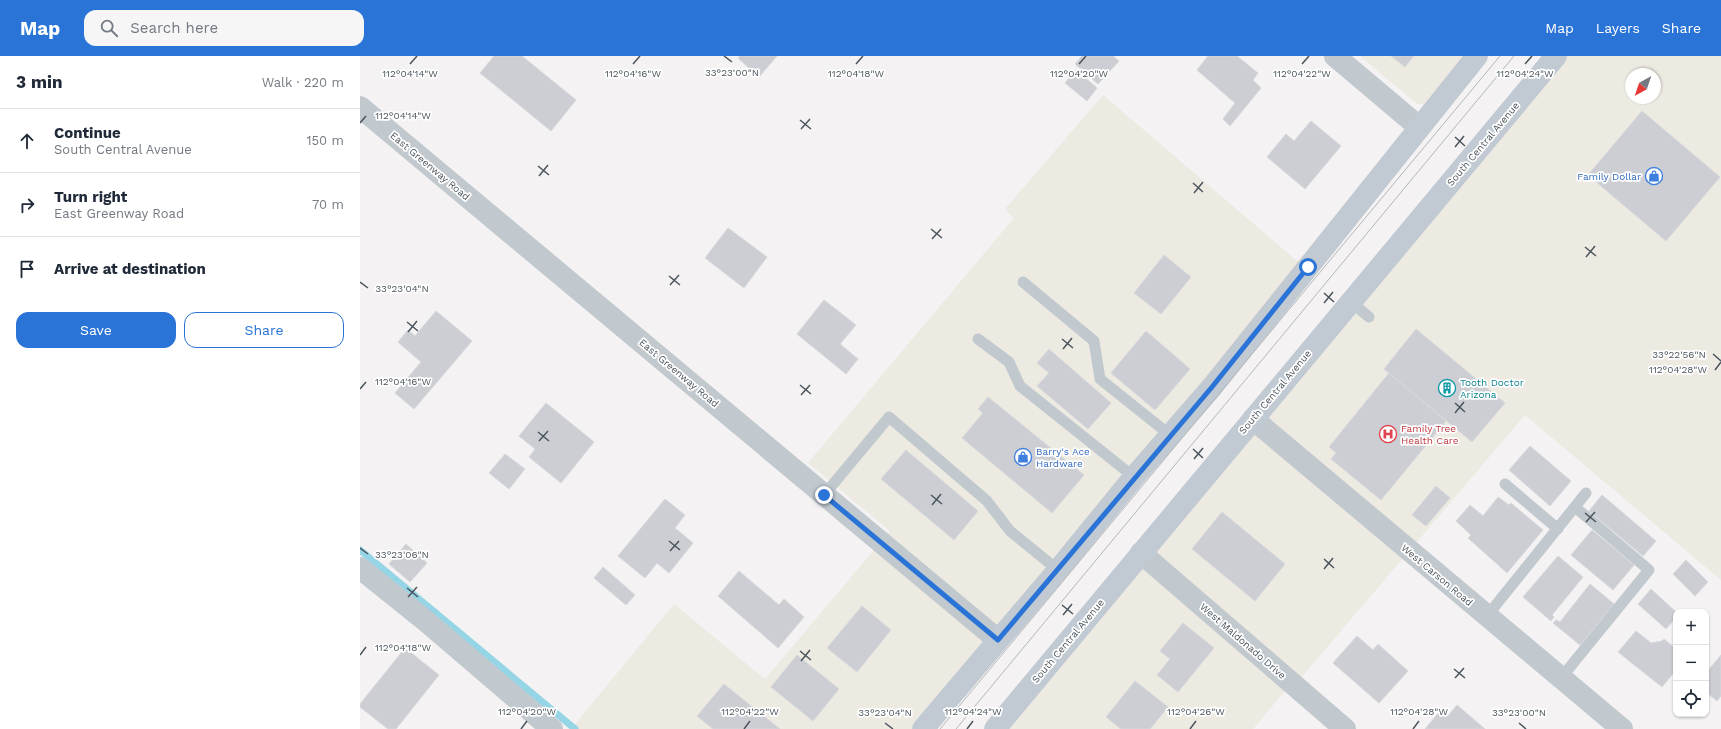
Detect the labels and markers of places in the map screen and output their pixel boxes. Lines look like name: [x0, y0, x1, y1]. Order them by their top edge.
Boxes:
shop icon: Family Dollar: [1644, 166, 1664, 186]
place label: Family Dollar: [1577, 171, 1641, 182]
place label: Tooth Doctor Arizona: [1460, 377, 1524, 400]
building icon: Tooth Doctor Arizona: [1437, 378, 1457, 398]
place label: Family Tree Health Care: [1401, 423, 1459, 446]
hospital icon: Family Tree Health Care: [1378, 424, 1398, 444]
place label: Barry's Ace Hardware: [1036, 446, 1090, 469]
shop icon: Barry's Ace Hardware: [1013, 447, 1033, 467]

